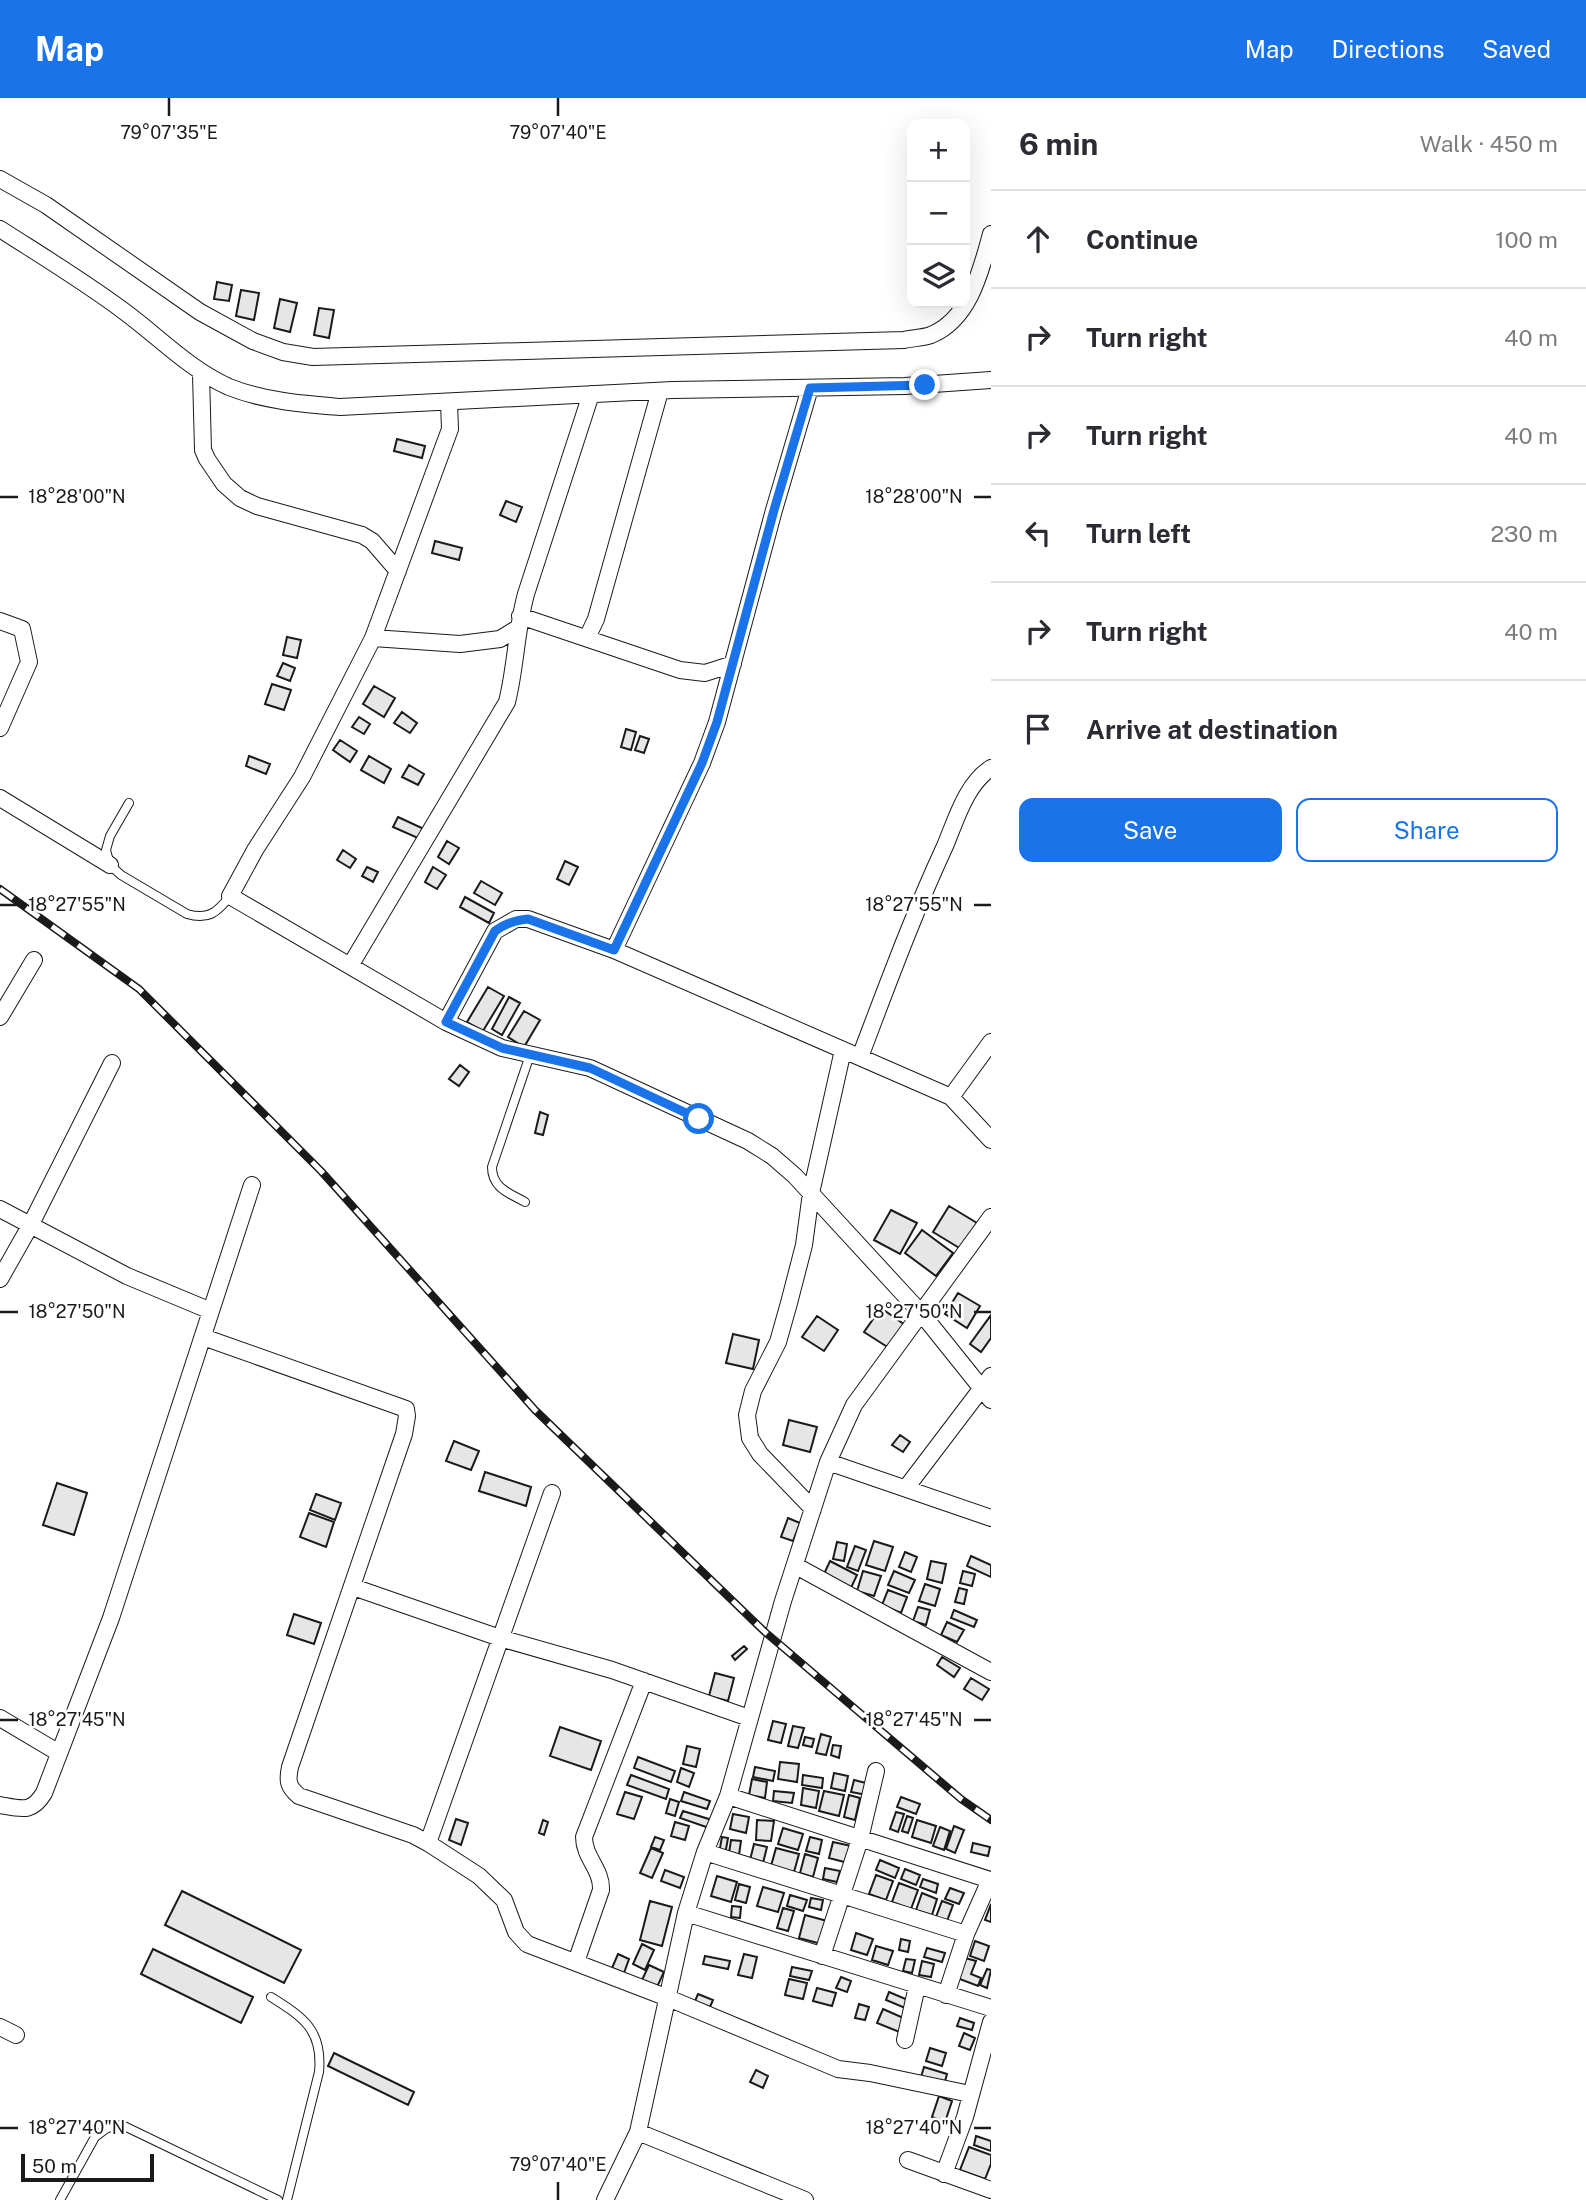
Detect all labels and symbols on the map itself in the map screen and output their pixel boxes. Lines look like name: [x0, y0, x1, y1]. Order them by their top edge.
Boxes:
text: 79°07'35"E: [120, 122, 218, 143]
text: 79°07'40"E: [509, 122, 607, 143]
route end: [909, 369, 940, 400]
text: 18°28'00"N: [28, 486, 126, 507]
text: 18°28'00"N: [865, 486, 963, 507]
text: 18°27'55"N: [28, 894, 126, 915]
text: 18°27'55"N: [865, 894, 963, 915]
route start: [683, 1103, 714, 1134]
text: 18°27'50"N: [28, 1301, 126, 1322]
text: 18°27'50"N: [865, 1301, 963, 1322]
text: 18°27'45"N: [28, 1709, 126, 1730]
text: 18°27'45"N: [865, 1709, 963, 1730]
text: 18°27'40"N: [29, 2117, 125, 2138]
text: 18°27'40"N: [866, 2117, 962, 2138]
scale bar: [21, 2151, 154, 2183]
text: 79°07'40"E: [509, 2154, 607, 2175]

